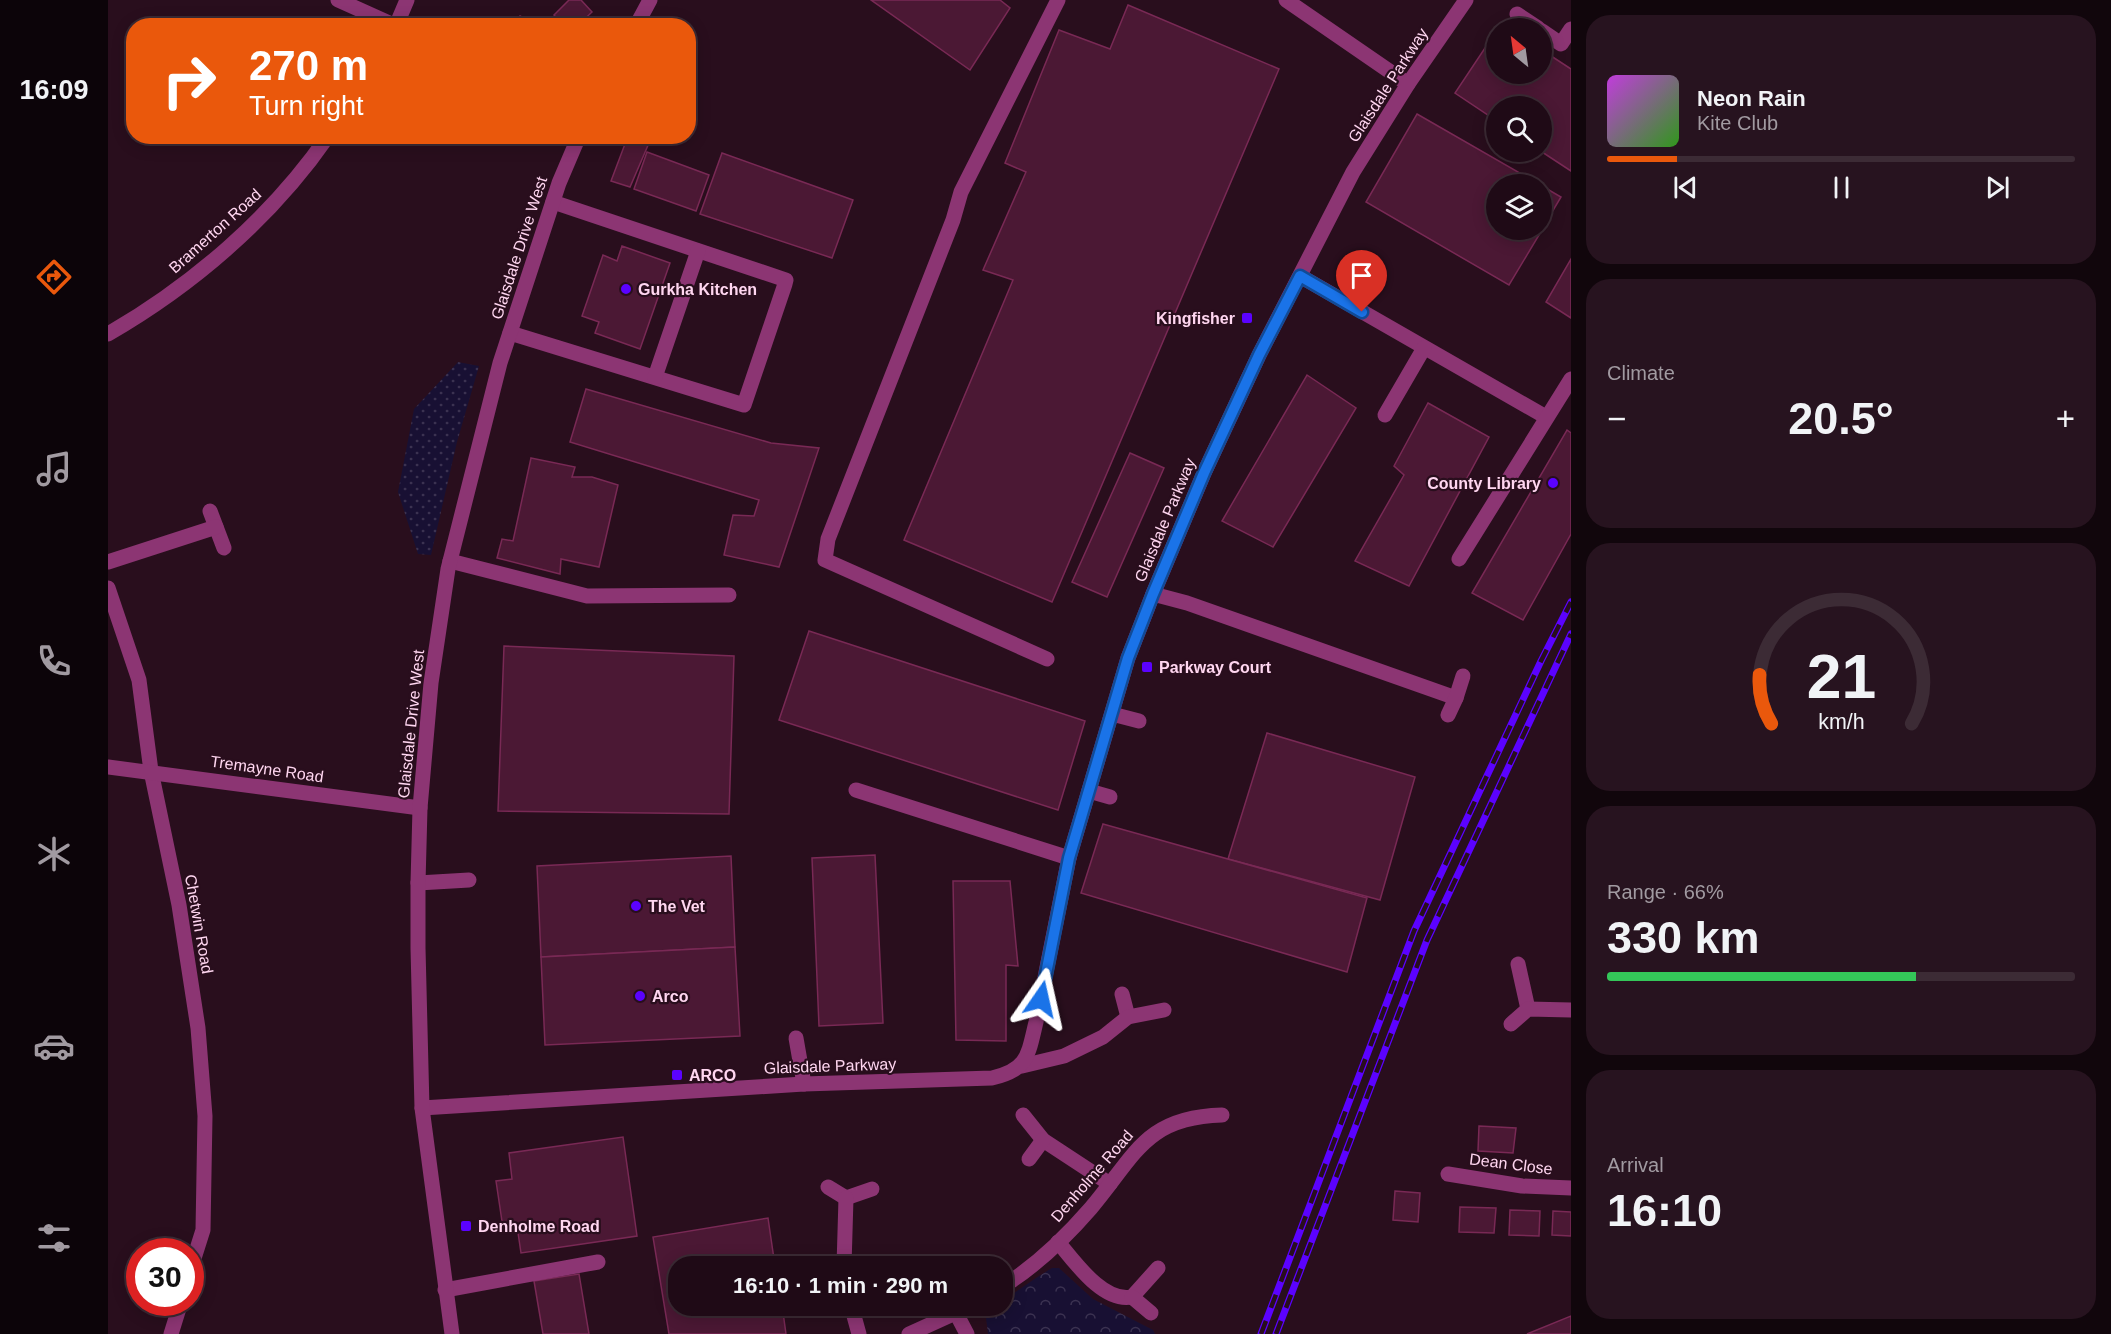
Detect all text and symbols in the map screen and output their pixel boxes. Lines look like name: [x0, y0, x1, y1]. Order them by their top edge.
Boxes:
north arrow: [1486, 18, 1552, 84]
map controls: [1486, 18, 1552, 240]
street label: Glaisdale Parkway: [1345, 25, 1431, 145]
icon: right: [150, 42, 228, 120]
text: 270 m: [249, 42, 368, 89]
text: 16:09: [19, 75, 89, 105]
text: Neon Rain: [1697, 86, 1806, 111]
text: Turn right: [249, 91, 364, 121]
button: search: [1486, 96, 1552, 162]
text: Kite Club: [1697, 112, 1778, 134]
icon: previous: [1669, 171, 1702, 204]
icon: pause: [1825, 171, 1858, 204]
icon: next: [1981, 171, 2014, 204]
street label: Glaisdale Drive West: [488, 174, 550, 322]
button: layers: [1486, 174, 1552, 240]
street label: Bramerton Road: [166, 185, 264, 277]
pin: [1336, 250, 1387, 312]
icon: directions: [33, 256, 75, 298]
icon: arrive: [1345, 259, 1378, 292]
place label: Gurkha Kitchen: [638, 281, 757, 298]
marker: Gurkha Kitchen: [619, 282, 633, 296]
place label: Kingfisher: [1156, 310, 1235, 327]
marker: Kingfisher: [1240, 311, 1254, 325]
text: Climate: [1607, 362, 1675, 384]
text: 20.5°: [1788, 393, 1894, 444]
text: −: [1607, 400, 1626, 437]
text: +: [2056, 400, 2075, 437]
icon: music: [33, 448, 75, 490]
street label: Glaisdale Parkway: [1131, 456, 1199, 584]
place label: County Library: [1427, 475, 1541, 492]
marker: County Library: [1546, 476, 1560, 490]
icon: phone: [33, 640, 75, 682]
text: 21: [1806, 642, 1876, 711]
street label: Glaisdale Drive West: [395, 648, 427, 799]
place label: Parkway Court: [1159, 659, 1272, 676]
marker: Parkway Court: [1140, 660, 1154, 674]
text: km/h: [1818, 710, 1864, 734]
street label: Tremayne Road: [209, 753, 325, 785]
icon: climate: [33, 833, 75, 875]
street label: Chetwin Road: [182, 873, 216, 975]
text: Range · 66%: [1607, 881, 1724, 903]
place label: The Vet: [648, 898, 706, 915]
marker: The Vet: [629, 899, 643, 913]
text: 330 km: [1607, 912, 1760, 963]
position arrow: [1009, 967, 1073, 1031]
place label: Arco: [652, 988, 689, 1005]
marker: Arco: [633, 989, 647, 1003]
icon: car: [33, 1025, 75, 1067]
street label: Glaisdale Parkway: [763, 1055, 897, 1077]
place label: ARCO: [689, 1067, 736, 1084]
marker: ARCO: [670, 1068, 684, 1082]
street label: Denholme Road: [1048, 1127, 1136, 1225]
street label: Dean Close: [1468, 1150, 1554, 1178]
text: Arrival: [1607, 1154, 1664, 1176]
text: 16:10: [1607, 1185, 1722, 1236]
icon: filters: [33, 1217, 75, 1259]
place label: Denholme Road: [478, 1218, 600, 1235]
marker: Denholme Road: [459, 1219, 473, 1233]
speed limit sign: 30: [126, 1238, 204, 1316]
text: 16:10 · 1 min · 290 m: [733, 1273, 948, 1298]

